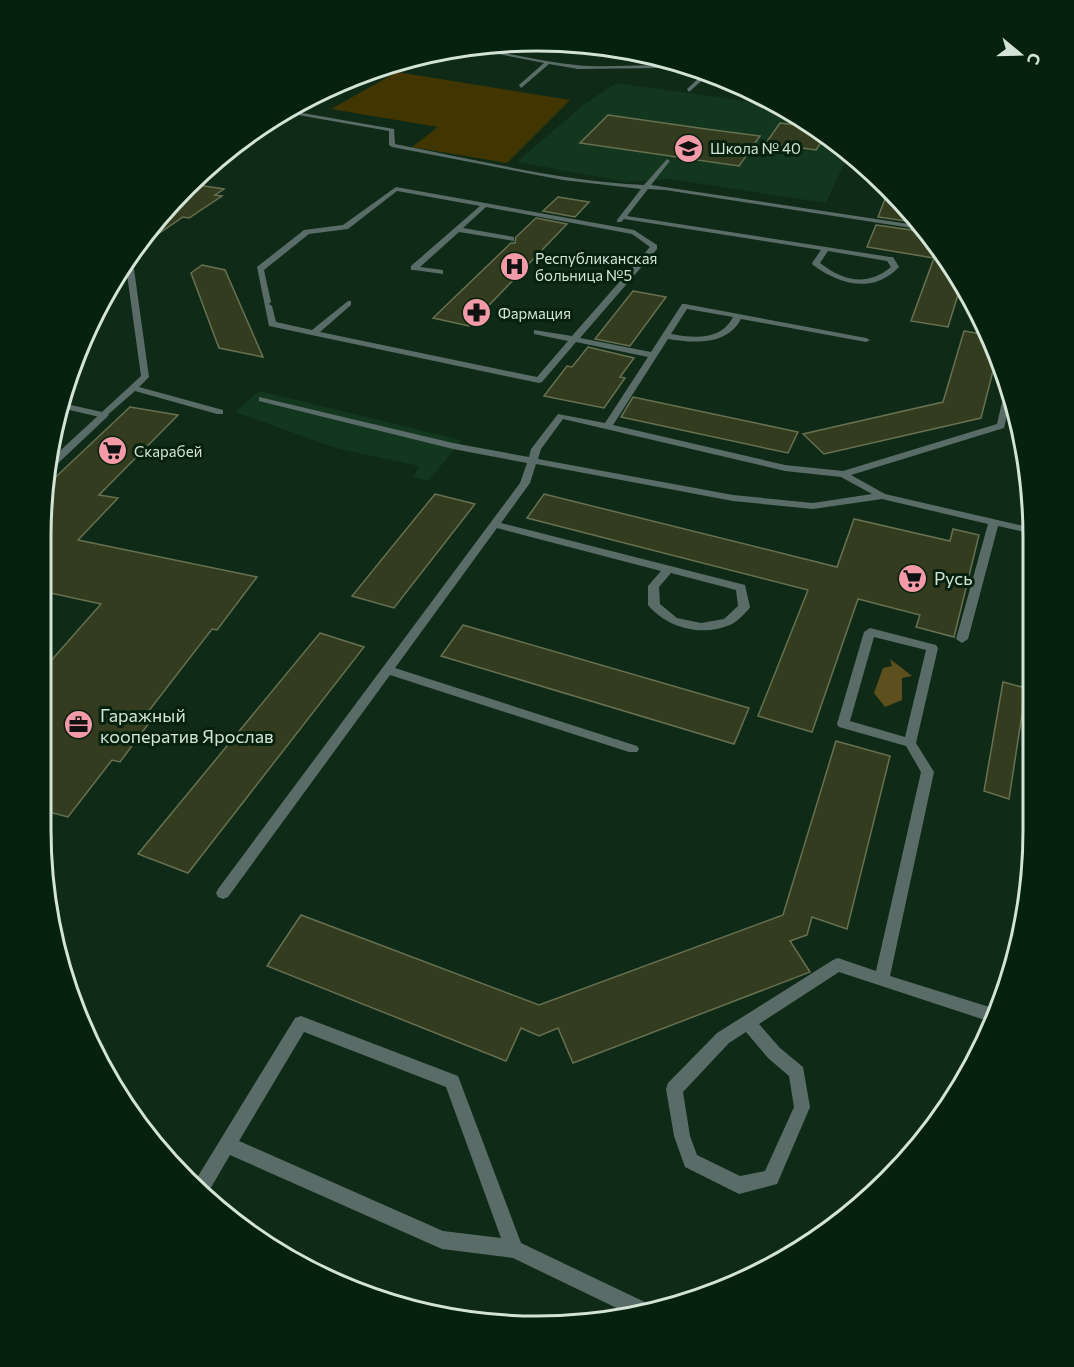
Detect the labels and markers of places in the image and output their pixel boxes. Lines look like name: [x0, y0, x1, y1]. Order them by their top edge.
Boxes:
school or university icon: Школа № 40: [673, 132, 705, 164]
place label: Школа № 40: [710, 139, 801, 157]
place label: Республиканская больница №5: [535, 249, 657, 284]
hospital icon: Республиканская больница №5: [498, 251, 530, 283]
pharmacy icon: Фармация: [461, 297, 493, 329]
place label: Фармация: [498, 304, 571, 322]
supermarket icon: Скарабей: [97, 435, 129, 467]
place label: Скарабей: [134, 442, 202, 460]
supermarket icon: Русь: [897, 562, 929, 594]
place label: Русь: [934, 567, 972, 589]
place label: Гаражный кооператив Ярослав: [100, 704, 274, 747]
office icon: Гаражный кооператив Ярослав: [63, 709, 95, 741]

